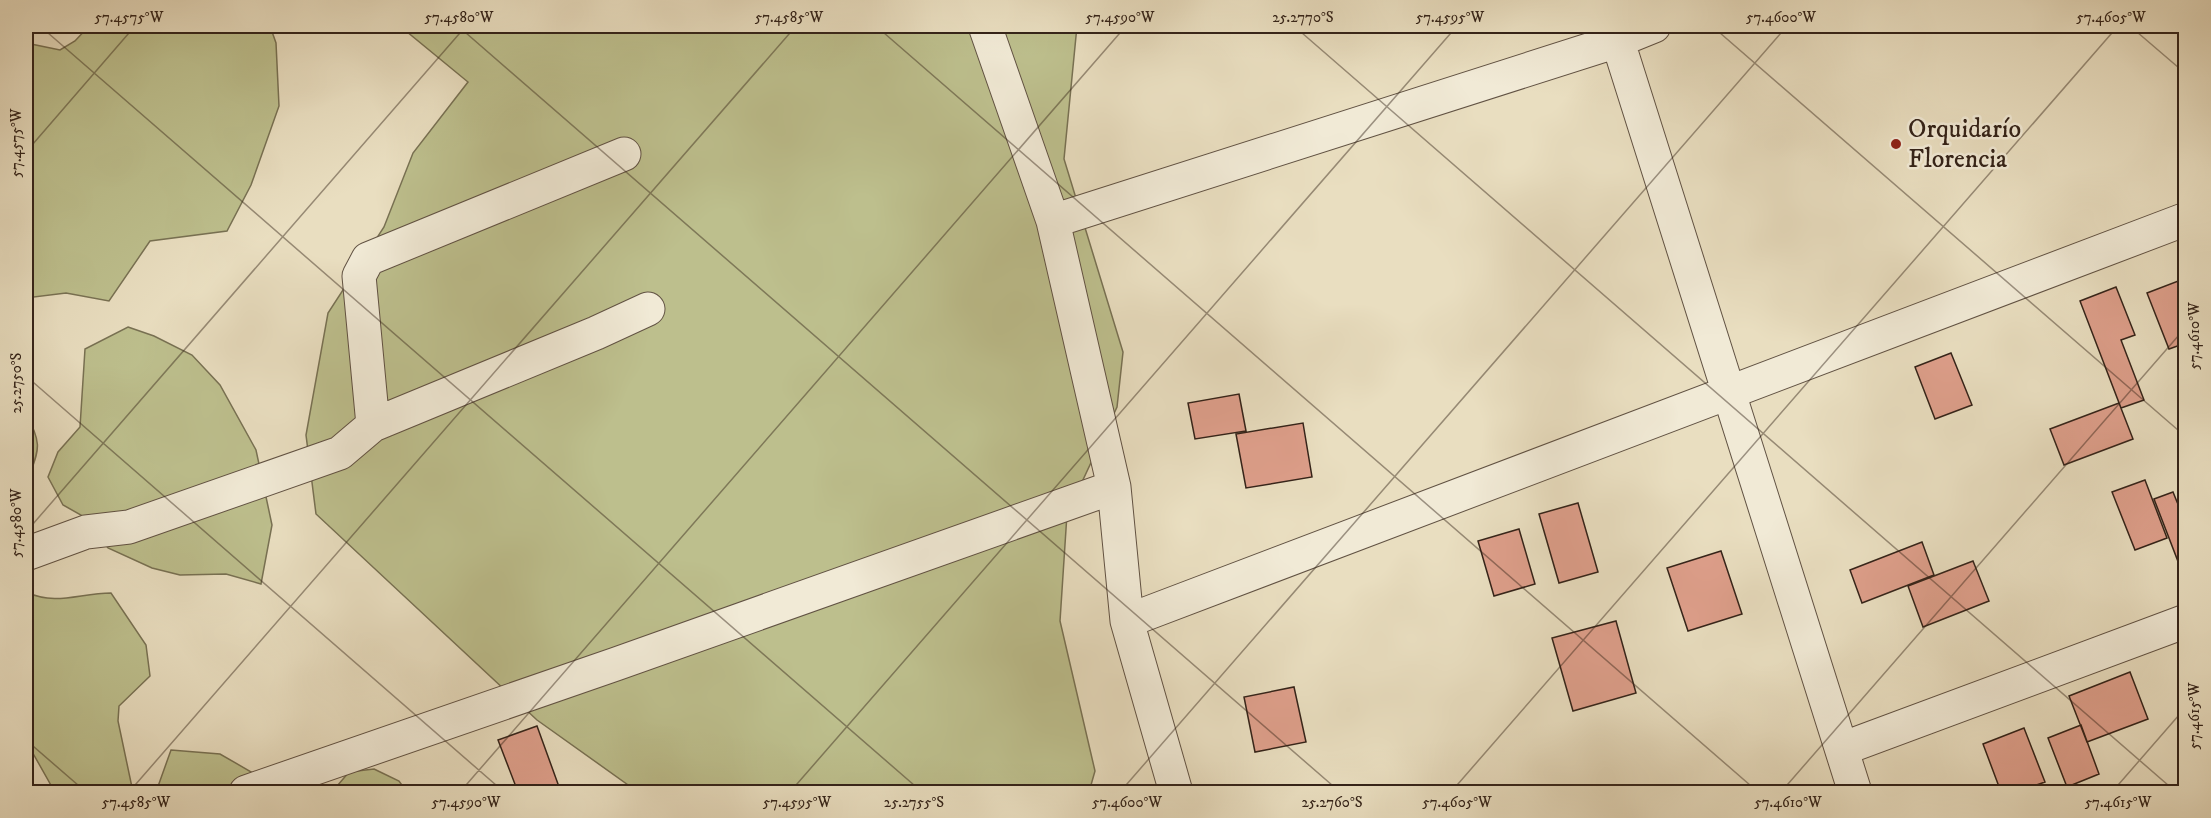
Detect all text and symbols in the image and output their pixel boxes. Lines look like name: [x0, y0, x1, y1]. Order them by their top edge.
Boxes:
text: 57.4575°W: [95, 8, 164, 27]
text: 57.4580°W: [424, 8, 494, 27]
text: 57.4585°W: [755, 8, 823, 27]
text: 57.4590°W: [1085, 8, 1155, 27]
text: 25.2770°S: [1272, 8, 1334, 27]
text: 57.4595°W: [1416, 8, 1484, 27]
text: 57.4600°W: [1746, 8, 1816, 27]
text: 57.4605°W: [2076, 8, 2146, 27]
text: 57.4575°W: [7, 108, 26, 177]
place label: Orquidarío Florencia: [1908, 113, 2021, 176]
marker: Orquidarío Florencia: [1889, 137, 1903, 151]
text: 57.4610°W: [2185, 302, 2204, 370]
text: 25.2750°S: [7, 352, 26, 413]
text: 57.4580°W: [7, 488, 26, 558]
text: 57.4615°W: [2185, 682, 2204, 749]
text: 57.4585°W: [102, 793, 170, 812]
text: 57.4590°W: [431, 793, 501, 812]
text: 57.4595°W: [763, 793, 831, 812]
text: 25.2755°S: [884, 793, 944, 812]
text: 57.4600°W: [1092, 793, 1162, 812]
text: 25.2760°S: [1301, 793, 1363, 812]
text: 57.4605°W: [1422, 793, 1492, 812]
text: 57.4610°W: [1754, 793, 1822, 812]
text: 57.4615°W: [2085, 793, 2152, 812]

